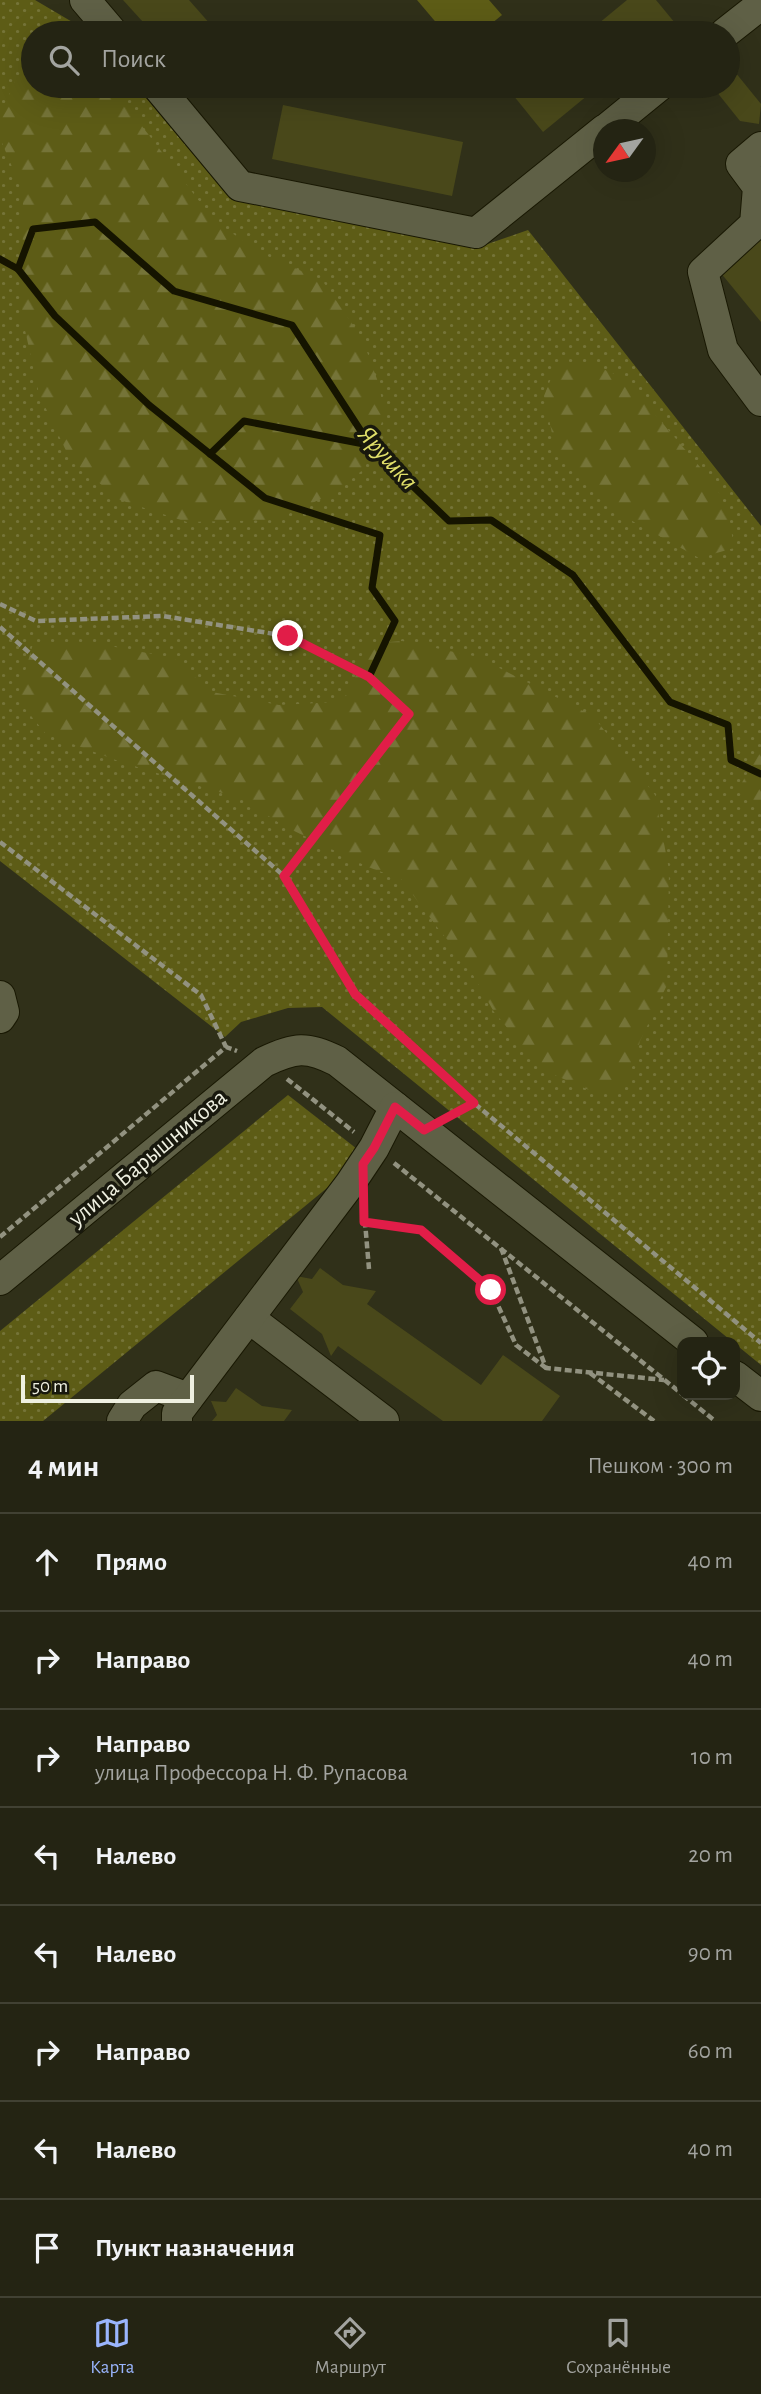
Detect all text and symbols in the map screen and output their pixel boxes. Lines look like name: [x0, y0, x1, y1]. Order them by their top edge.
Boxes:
search box: [21, 21, 740, 98]
icon: search: [45, 41, 83, 79]
text: Поиск: [101, 46, 166, 72]
north arrow: [593, 119, 656, 182]
water label: Ярушка: [353, 421, 423, 495]
route end: [272, 620, 303, 651]
street label: улица Барышникова: [64, 1085, 232, 1232]
route start: [475, 1274, 506, 1305]
map controls: [677, 1337, 740, 1400]
button: locate: [677, 1337, 740, 1400]
scale bar: [21, 1372, 194, 1404]
text: 50 m: [32, 1377, 68, 1396]
text: 4 мин: [28, 1452, 99, 1482]
text: Пешком · 300 m: [588, 1455, 733, 1478]
icon: ahead: [28, 1543, 66, 1581]
text: Прямо: [95, 1549, 167, 1575]
text: 40 m: [688, 1550, 733, 1573]
icon: right: [28, 1641, 66, 1679]
text: Направо: [95, 1647, 190, 1673]
text: 40 m: [688, 1648, 733, 1671]
text: Направо: [95, 1731, 190, 1757]
icon: right: [28, 1739, 66, 1777]
text: 10 m: [691, 1746, 733, 1769]
text: улица Профессора Н. Ф. Рупасова: [95, 1762, 408, 1785]
icon: left: [28, 1837, 66, 1875]
text: Налево: [95, 1843, 176, 1869]
text: 20 m: [688, 1844, 733, 1867]
icon: left: [28, 1935, 66, 1973]
text: Налево: [95, 1941, 176, 1967]
text: 90 m: [688, 1942, 733, 1965]
icon: right: [28, 2033, 66, 2071]
text: Направо: [95, 2039, 190, 2065]
text: 60 m: [688, 2040, 733, 2063]
icon: left: [28, 2131, 66, 2169]
text: Налево: [95, 2137, 176, 2163]
text: 40 m: [688, 2138, 733, 2161]
icon: arrive: [28, 2229, 66, 2267]
text: Пункт назначения: [95, 2235, 295, 2261]
tab: Карта: [90, 2314, 135, 2379]
tab: Маршрут: [315, 2314, 386, 2379]
tab: Сохранённые: [566, 2314, 671, 2379]

